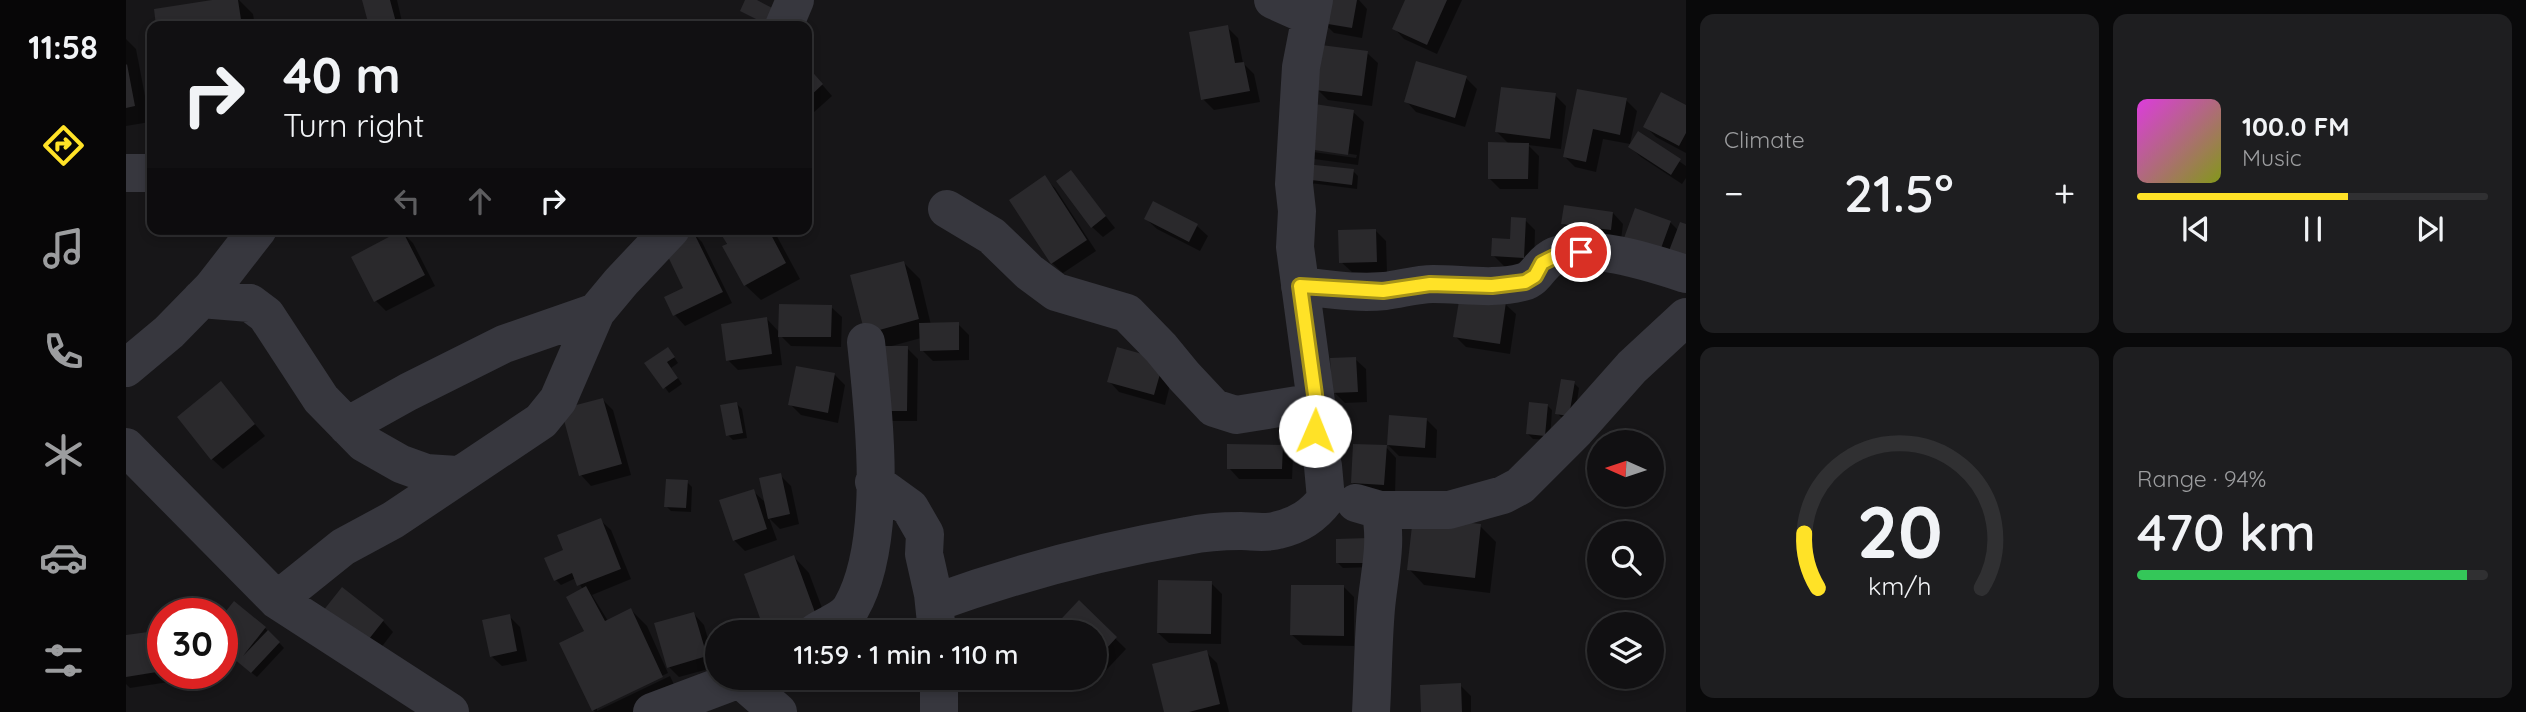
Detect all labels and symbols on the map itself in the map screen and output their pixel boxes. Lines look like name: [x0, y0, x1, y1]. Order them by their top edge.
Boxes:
pin: [1551, 222, 1611, 282]
position arrow: [1278, 394, 1352, 468]
north arrow: [1587, 430, 1664, 508]
speed limit sign: 30: [147, 598, 238, 689]

